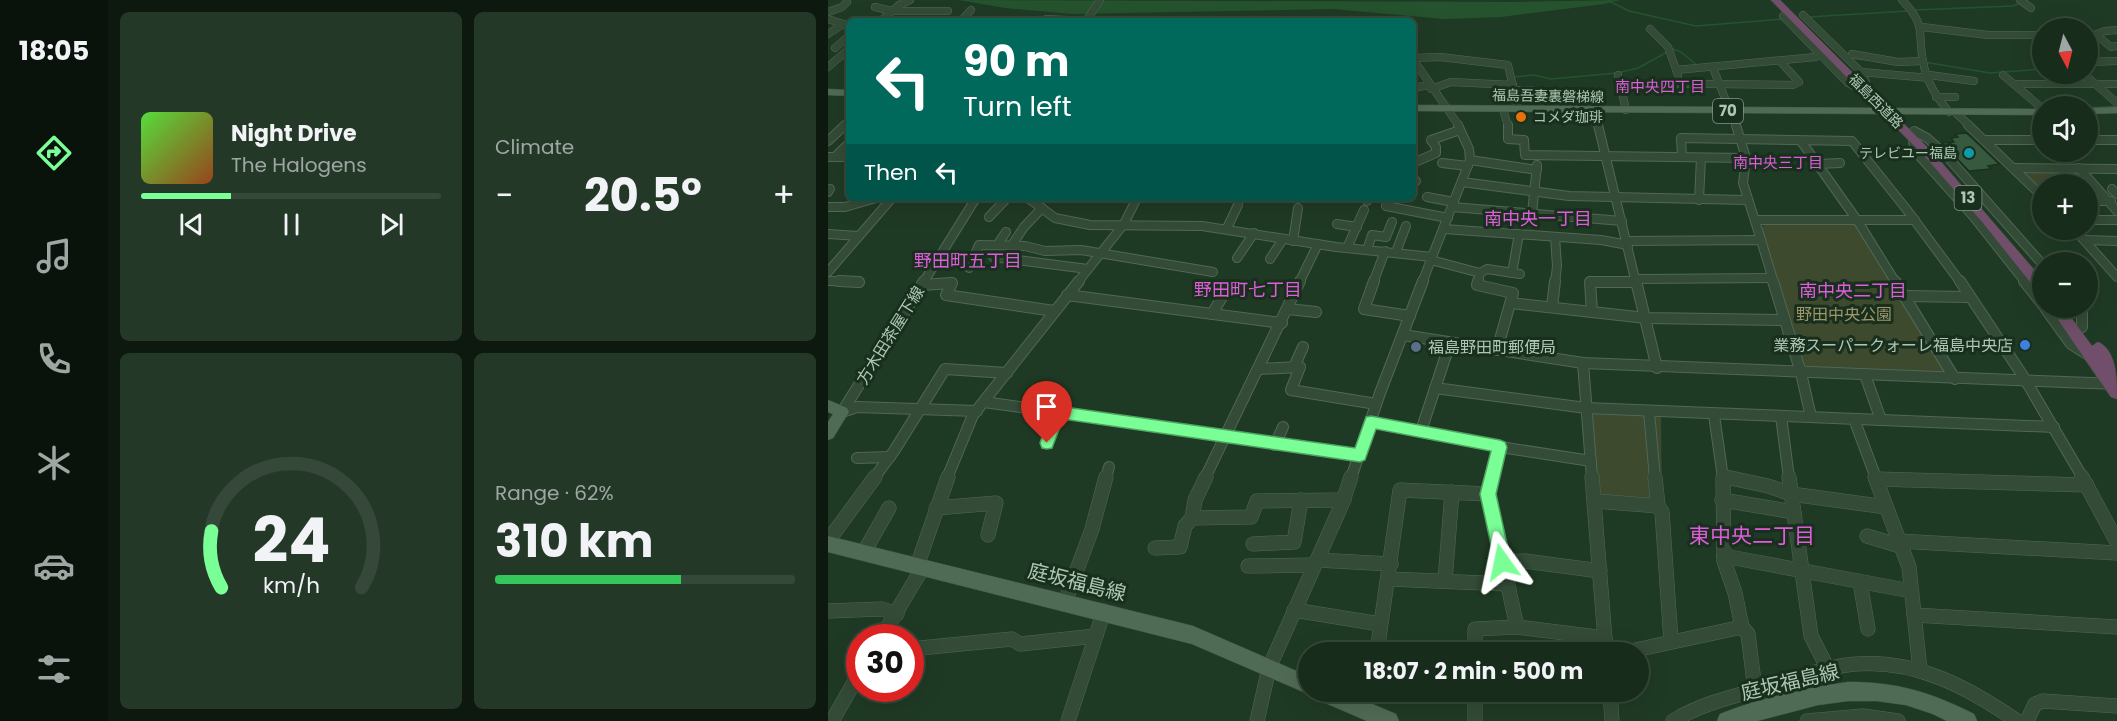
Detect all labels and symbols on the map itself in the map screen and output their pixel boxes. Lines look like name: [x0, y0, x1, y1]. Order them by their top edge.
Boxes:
north arrow: [2032, 18, 2098, 84]
street label: 福島西道路: [1844, 69, 1908, 133]
district label: 南中央四丁目: [1615, 76, 1705, 97]
street label: 福島吾妻裏磐梯線: [1492, 85, 1604, 107]
road number: 70: [1713, 99, 1743, 123]
place label: コメダ珈琲: [1533, 107, 1603, 127]
marker: コメダ珈琲: [1514, 110, 1528, 124]
place label: テレビユー福島: [1859, 143, 1957, 163]
marker: テレビユー福島: [1962, 146, 1976, 160]
district label: 南中央三丁目: [1733, 152, 1823, 173]
road number: 13: [1954, 186, 1982, 210]
district label: 南中央一丁目: [1484, 206, 1592, 231]
district label: 野田町五丁目: [914, 248, 1022, 273]
district label: 野田町七丁目: [1194, 277, 1302, 302]
district label: 南中央二丁目: [1799, 278, 1907, 303]
street label: 方木田茶屋下線: [851, 282, 930, 389]
park label: 野田中央公園: [1796, 303, 1892, 326]
place label: 業務スーパークォーレ福島中央店: [1773, 334, 2013, 357]
place label: 福島野田町郵便局: [1428, 336, 1556, 359]
marker: 業務スーパークォーレ福島中央店: [2018, 338, 2032, 352]
marker: 福島野田町郵便局: [1409, 340, 1423, 354]
pin: [1021, 381, 1072, 443]
district label: 東中央二丁目: [1689, 521, 1815, 550]
position arrow: [1470, 530, 1534, 594]
street label: 庭坂福島線: [1025, 556, 1129, 608]
speed limit sign: 30: [846, 624, 924, 702]
street label: 庭坂福島線: [1738, 657, 1842, 707]

